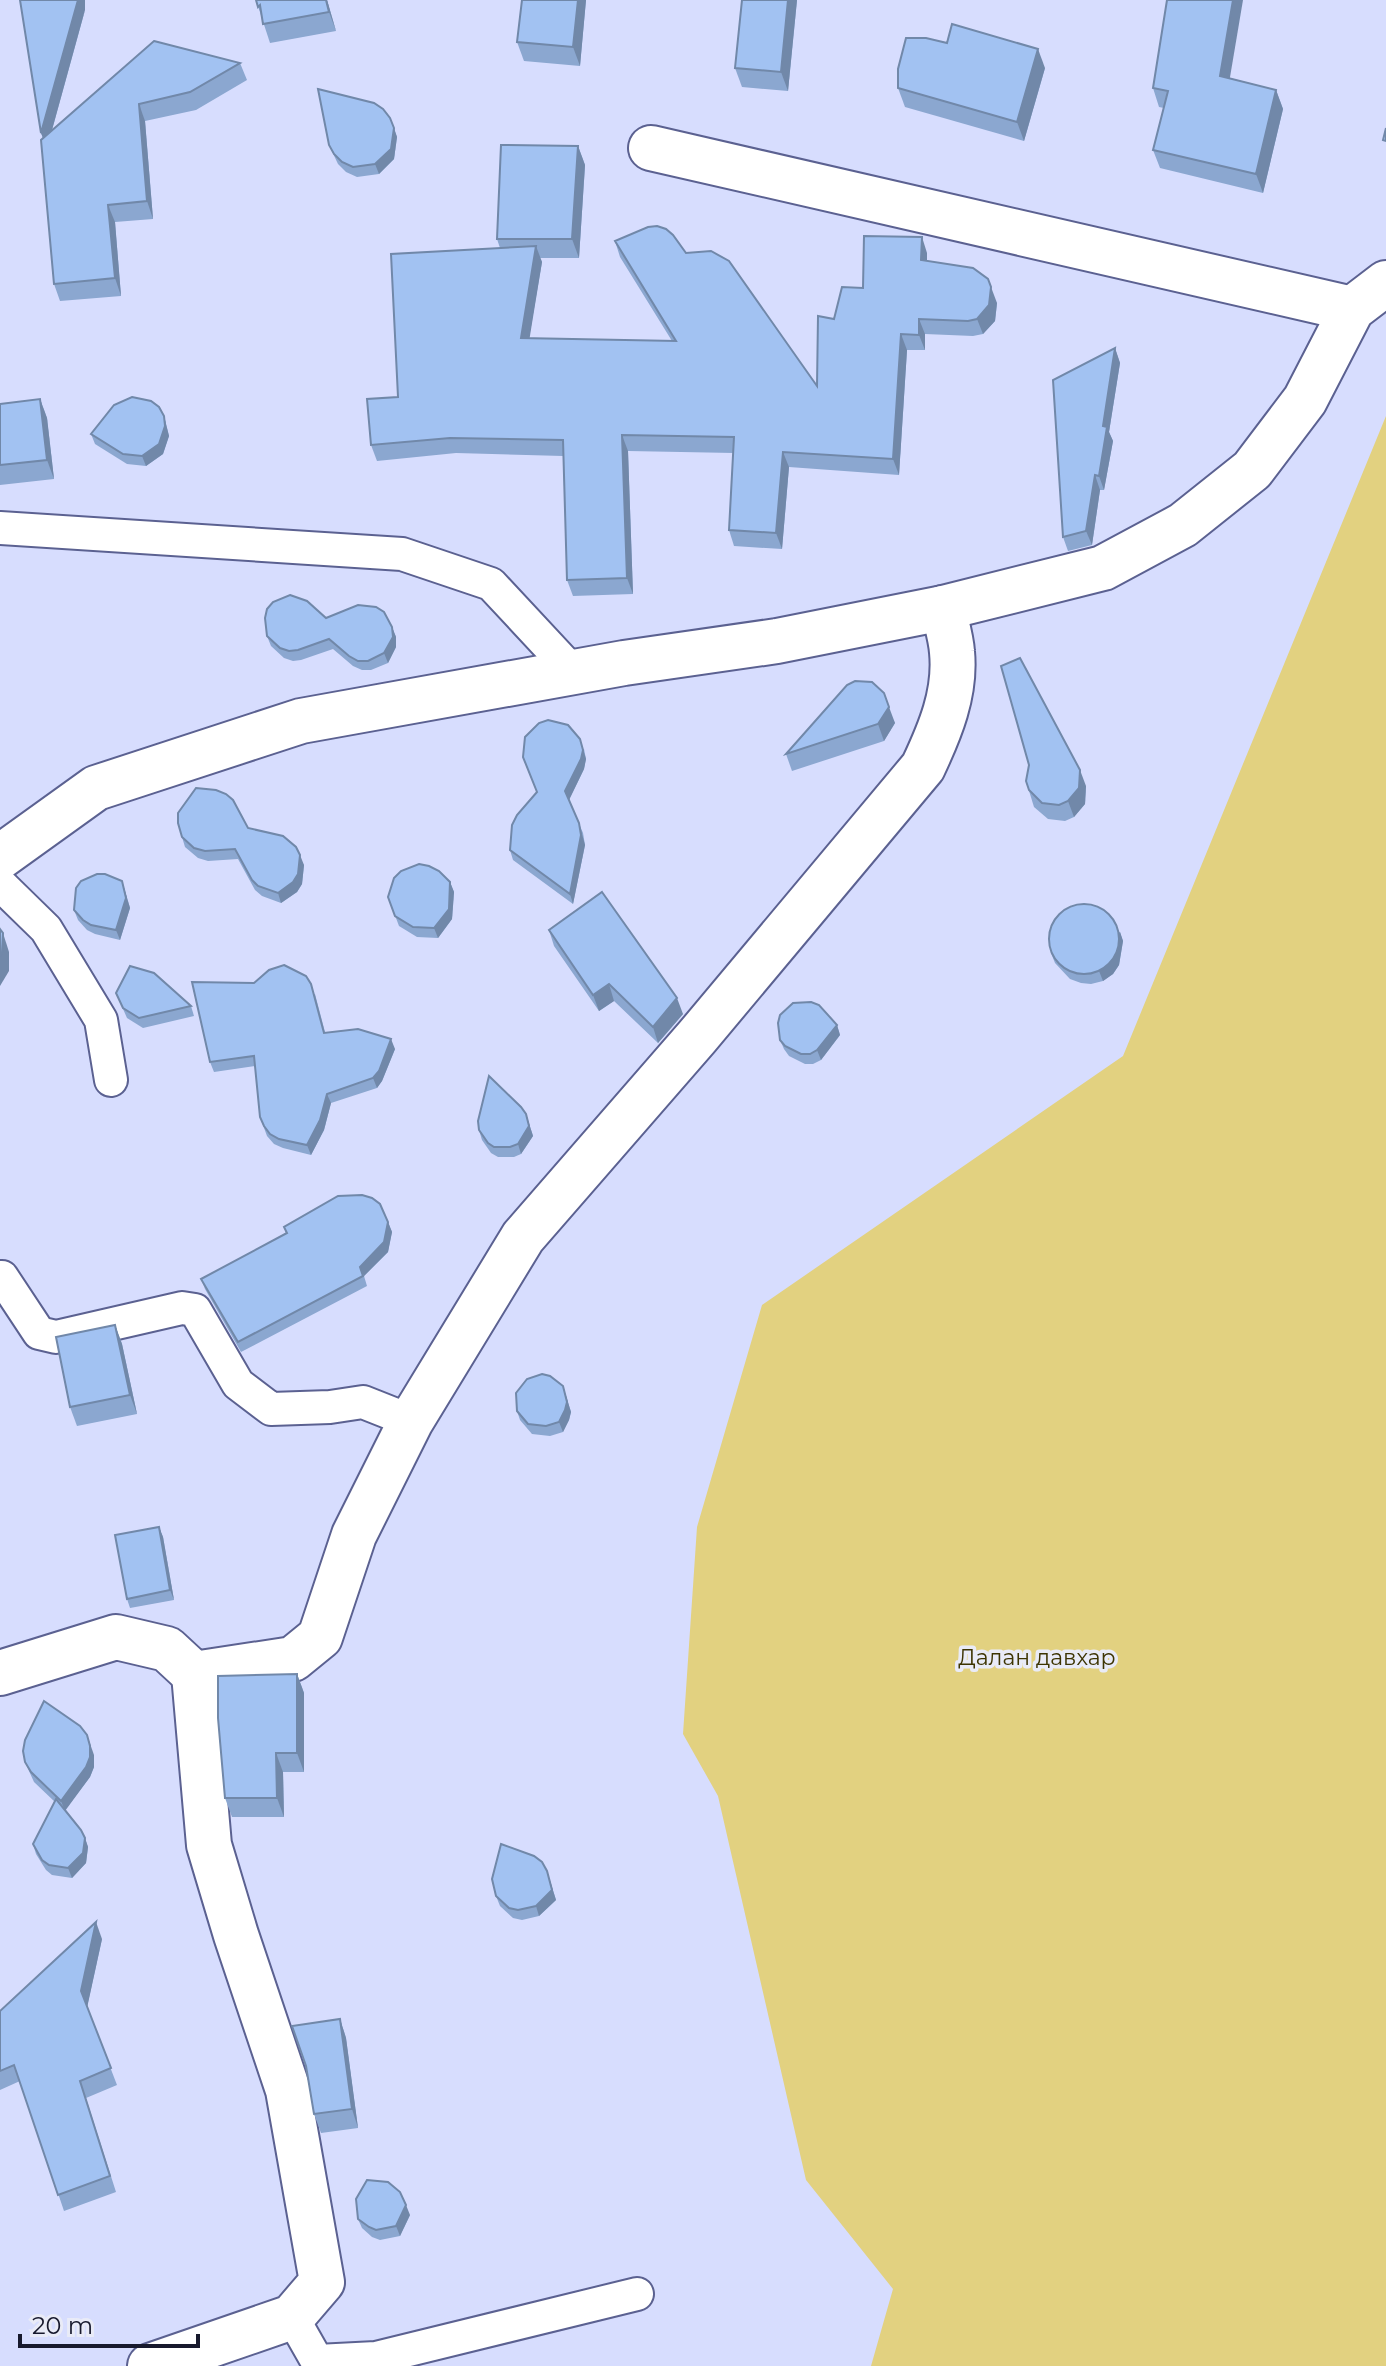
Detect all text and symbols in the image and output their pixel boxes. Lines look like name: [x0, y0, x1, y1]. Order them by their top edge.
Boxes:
park label: Далан давхар: [958, 1644, 1116, 1671]
scale bar: [20, 2298, 198, 2348]
text: 20 m: [32, 2311, 93, 2340]

